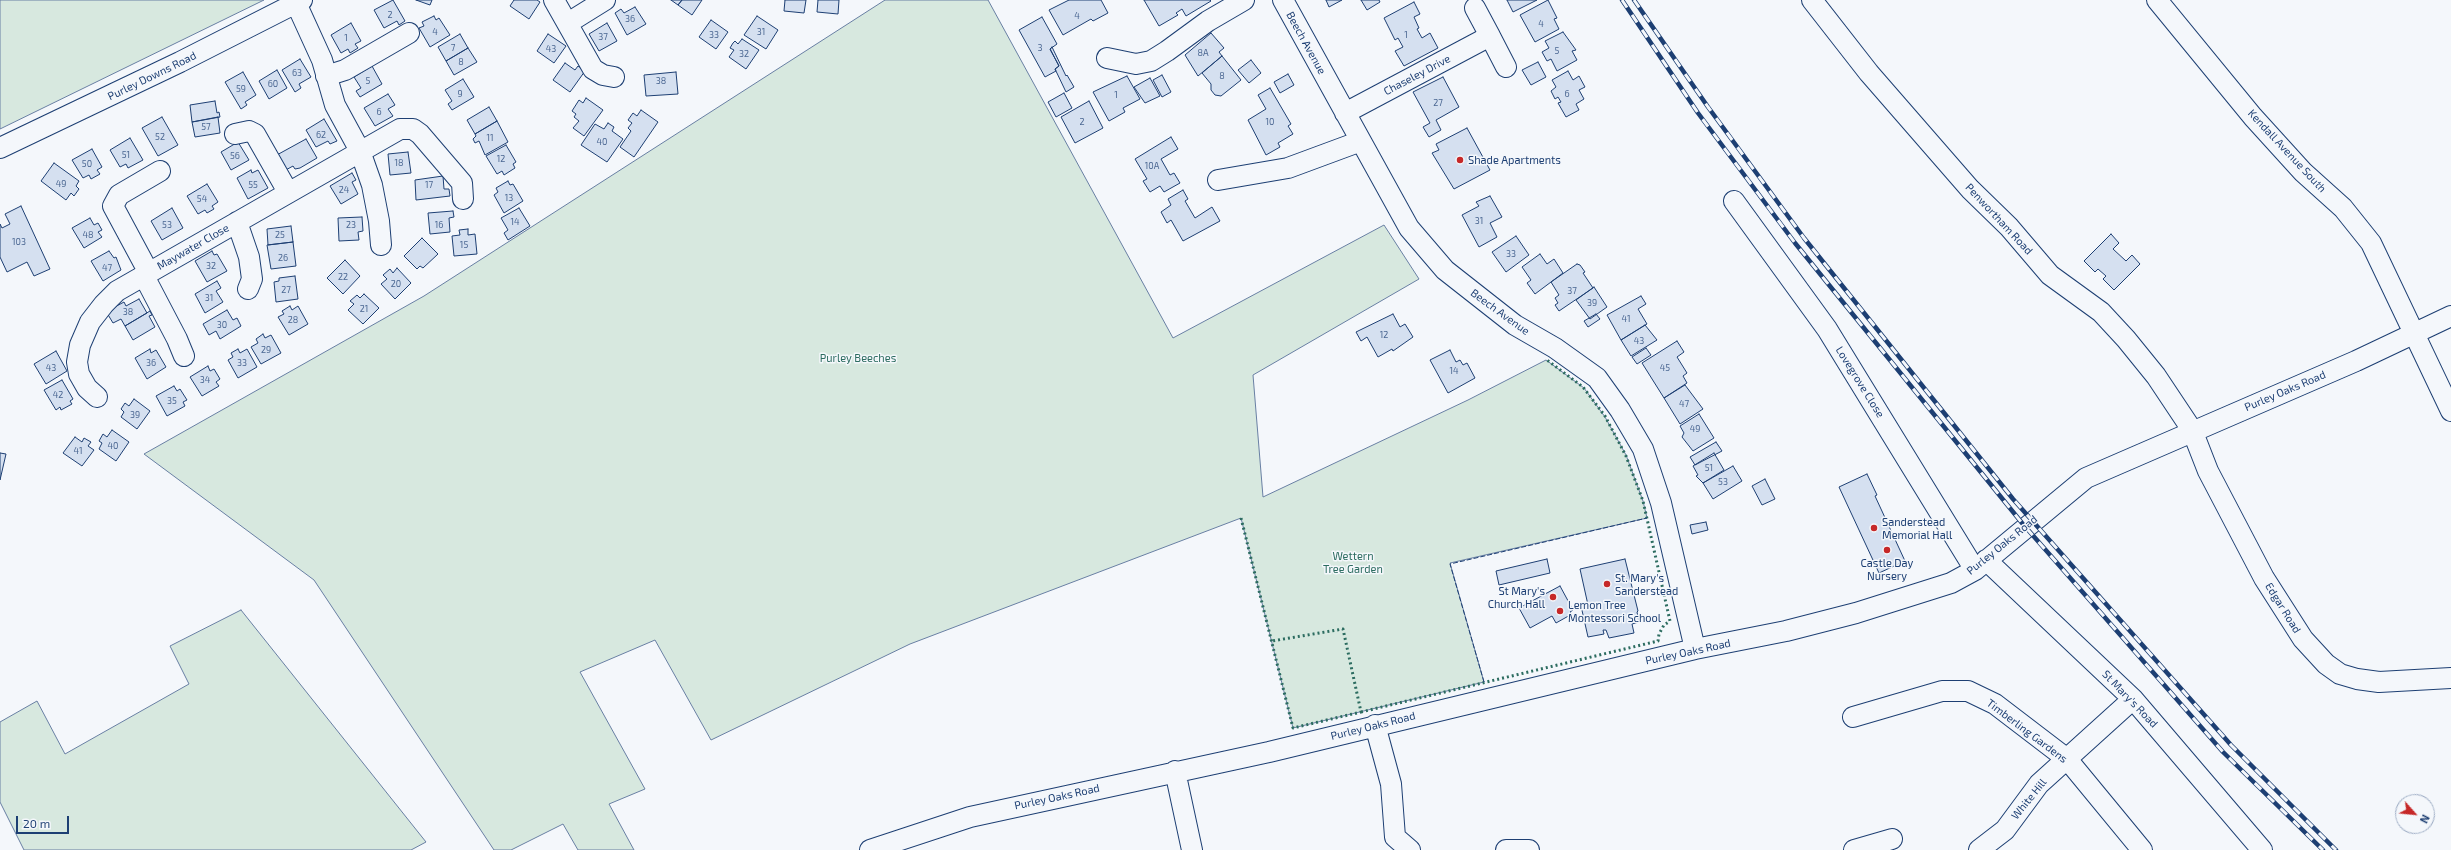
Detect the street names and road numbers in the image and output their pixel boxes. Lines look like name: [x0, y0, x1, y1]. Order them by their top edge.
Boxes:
street label: Beech Avenue: [1283, 9, 1329, 77]
street label: Purley Downs Road: [106, 49, 198, 103]
street label: Chaseley Drive: [1381, 52, 1453, 98]
street label: Kendall Avenue South: [2245, 107, 2329, 195]
street label: Penwortham Road: [1963, 181, 2035, 257]
street label: Maywater Close: [155, 221, 231, 273]
street label: Beech Avenue: [1468, 286, 1532, 338]
street label: Lovegrove Close: [1833, 344, 1887, 420]
street label: Purley Oaks Road: [2242, 368, 2328, 414]
street label: Purley Oaks Road: [1964, 513, 2040, 577]
street label: Edgar Road: [2262, 580, 2304, 636]
street label: Purley Oaks Road: [1644, 637, 1732, 667]
street label: St Mary's Road: [2099, 668, 2161, 730]
street label: Timberling Gardens: [1984, 696, 2070, 766]
street label: Purley Oaks Road: [1329, 709, 1417, 743]
street label: White Hill: [2009, 776, 2049, 822]
street label: Purley Oaks Road: [1013, 782, 1101, 812]

